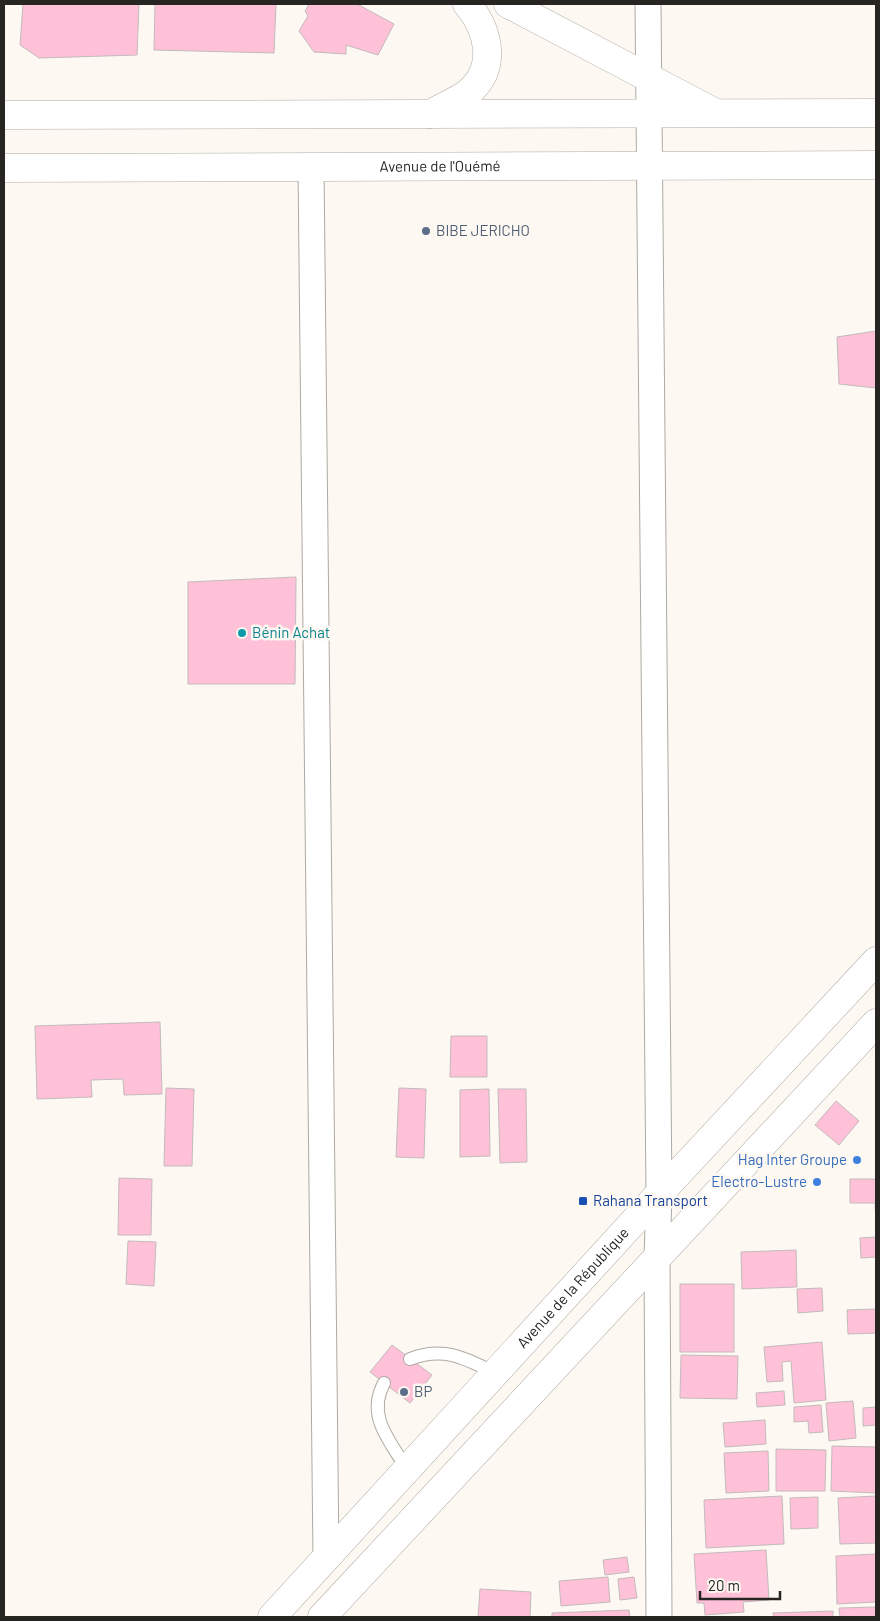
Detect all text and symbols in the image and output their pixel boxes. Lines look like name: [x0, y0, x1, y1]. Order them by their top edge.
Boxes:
street label: Avenue de l'Ouémé: [379, 156, 501, 175]
place label: BIBE JERICHO: [436, 221, 530, 239]
marker: BIBE JERICHO: [420, 225, 432, 237]
place label: Bénin Achat: [252, 623, 330, 641]
marker: Bénin Achat: [236, 627, 248, 639]
place label: Hag Inter Groupe: [738, 1150, 847, 1168]
marker: Hag Inter Groupe: [851, 1154, 863, 1166]
place label: Electro-Lustre: [711, 1172, 807, 1190]
marker: Electro-Lustre: [811, 1176, 823, 1188]
place label: Rahana Transport: [593, 1191, 708, 1209]
marker: Rahana Transport: [577, 1195, 589, 1207]
street label: Avenue de la République: [513, 1223, 632, 1351]
place label: BP: [414, 1382, 432, 1400]
marker: BP: [398, 1386, 410, 1398]
scale bar: [700, 1568, 780, 1600]
text: 20 m: [708, 1576, 740, 1594]

